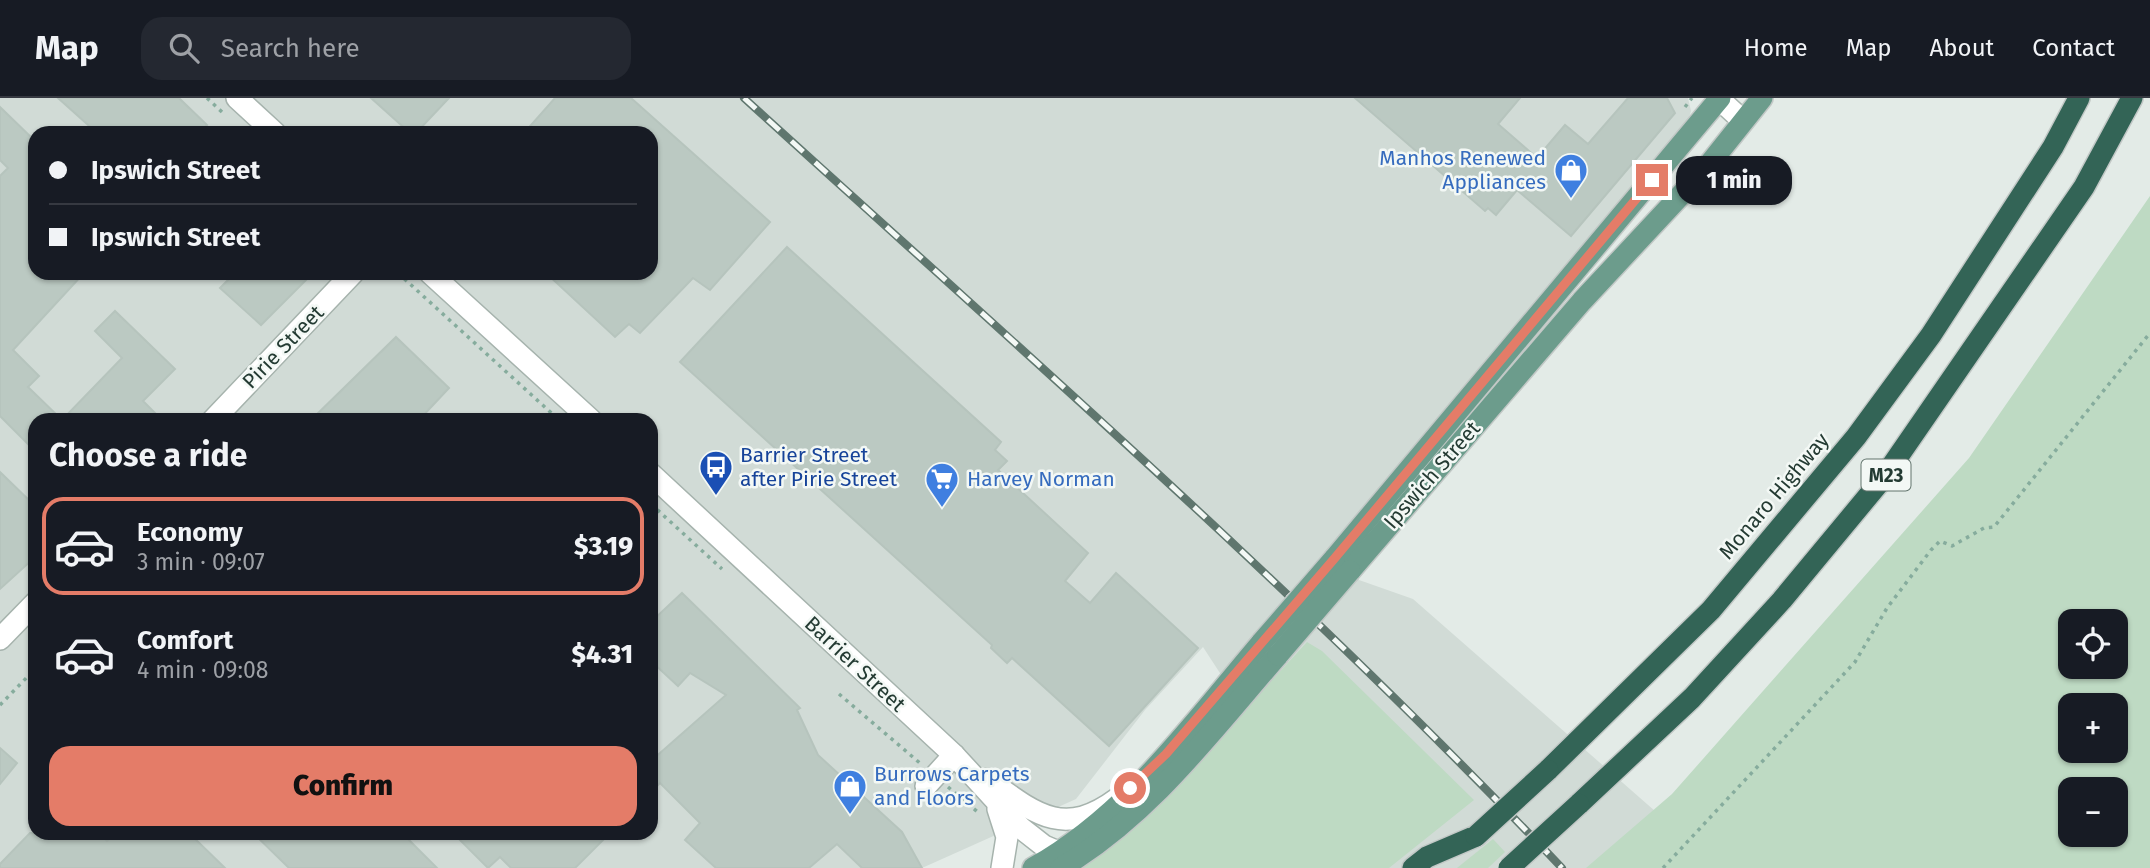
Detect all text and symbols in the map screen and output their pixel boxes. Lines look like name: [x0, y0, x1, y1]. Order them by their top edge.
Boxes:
search box: [141, 17, 631, 80]
text: Map: [35, 28, 99, 68]
icon: search: [165, 29, 203, 67]
text: Search here: [221, 33, 360, 64]
text: Home: [1744, 34, 1808, 62]
text: Map: [1846, 34, 1892, 62]
text: About: [1930, 34, 1994, 62]
text: Contact: [2032, 34, 2115, 62]
place label: Manhos Renewed Appliances: [1379, 145, 1546, 195]
shop icon: Manhos Renewed Appliances: [1552, 151, 1590, 200]
text: Ipswich Street: [91, 155, 260, 186]
callout: 1 min: [1676, 155, 1792, 204]
route end: [1636, 164, 1668, 196]
text: 1 min: [1706, 166, 1762, 194]
text: Ipswich Street: [91, 222, 260, 253]
street label: Pirie Street: [237, 299, 330, 394]
street label: Ipswich Street: [1378, 416, 1486, 534]
street label: Monaro Highway: [1713, 427, 1835, 565]
text: Choose a ride: [49, 436, 247, 474]
place label: Barrier Street after Pirie Street: [740, 442, 897, 492]
bus stop icon: Barrier Street after Pirie Street: [697, 448, 735, 497]
supermarket icon: Harvey Norman: [923, 460, 961, 509]
road number: M23: [1862, 460, 1910, 490]
place label: Harvey Norman: [967, 466, 1115, 492]
icon: car: [53, 515, 116, 578]
text: Economy: [137, 517, 243, 548]
text: $3.19: [574, 531, 633, 562]
text: 3 min · 09:07: [137, 548, 265, 576]
map controls: [2058, 609, 2128, 847]
button: locate: [2058, 609, 2128, 679]
street label: Barrier Street: [799, 611, 911, 718]
icon: car: [53, 623, 116, 686]
text: Comfort: [137, 625, 233, 656]
text: $4.31: [571, 639, 633, 670]
text: 4 min · 09:08: [137, 656, 268, 684]
button: +: [2058, 693, 2128, 763]
button: Confirm: [49, 746, 637, 826]
place label: Burrows Carpets and Floors: [874, 761, 1030, 811]
shop icon: Burrows Carpets and Floors: [831, 767, 869, 816]
route start: [1114, 772, 1146, 804]
button: −: [2058, 777, 2128, 847]

